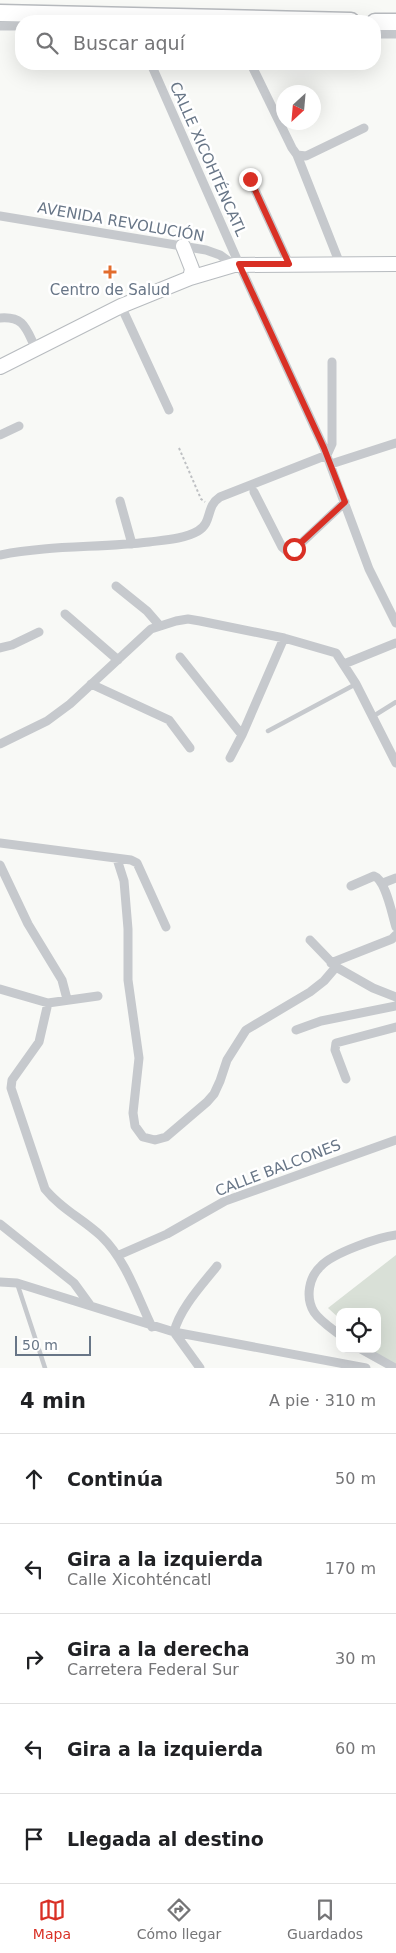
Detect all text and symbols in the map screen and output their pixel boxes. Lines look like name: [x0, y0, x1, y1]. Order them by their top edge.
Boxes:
search box: [15, 15, 381, 70]
icon: search: [33, 29, 61, 57]
text: Buscar aquí: [73, 32, 185, 54]
street label: CALLE XICOHTÉNCATL: [166, 79, 251, 239]
north arrow: [276, 85, 321, 130]
route end: [239, 168, 262, 191]
street label: AVENIDA REVOLUCIÓN: [36, 197, 206, 246]
marker: Centro de Salud: [103, 265, 117, 279]
place label: Centro de Salud: [50, 281, 170, 299]
route start: [283, 538, 306, 561]
street label: CALLE BALCONES: [213, 1136, 343, 1200]
map controls: [336, 1308, 381, 1353]
button: locate: [336, 1308, 381, 1353]
scale bar: [15, 1333, 91, 1356]
text: 50 m: [22, 1337, 58, 1353]
text: 4 min: [20, 1389, 86, 1413]
text: A pie · 310 m: [269, 1391, 376, 1410]
icon: ahead: [20, 1465, 48, 1493]
text: Continúa: [67, 1468, 163, 1490]
text: 50 m: [335, 1469, 376, 1488]
text: Gira a la izquierda: [67, 1548, 263, 1570]
icon: left: [20, 1555, 48, 1583]
text: 170 m: [325, 1559, 376, 1578]
text: Calle Xicohténcatl: [67, 1570, 212, 1589]
text: Gira a la derecha: [67, 1638, 250, 1660]
icon: right: [20, 1645, 48, 1673]
text: 30 m: [335, 1649, 376, 1668]
text: Carretera Federal Sur: [67, 1660, 239, 1679]
icon: left: [20, 1735, 48, 1763]
text: Gira a la izquierda: [67, 1738, 263, 1760]
text: 60 m: [335, 1739, 376, 1758]
icon: arrive: [20, 1825, 48, 1853]
text: Llegada al destino: [67, 1828, 264, 1850]
tab: Mapa: [33, 1896, 71, 1942]
tab: Cómo llegar: [137, 1896, 221, 1942]
tab: Guardados: [287, 1896, 363, 1942]

